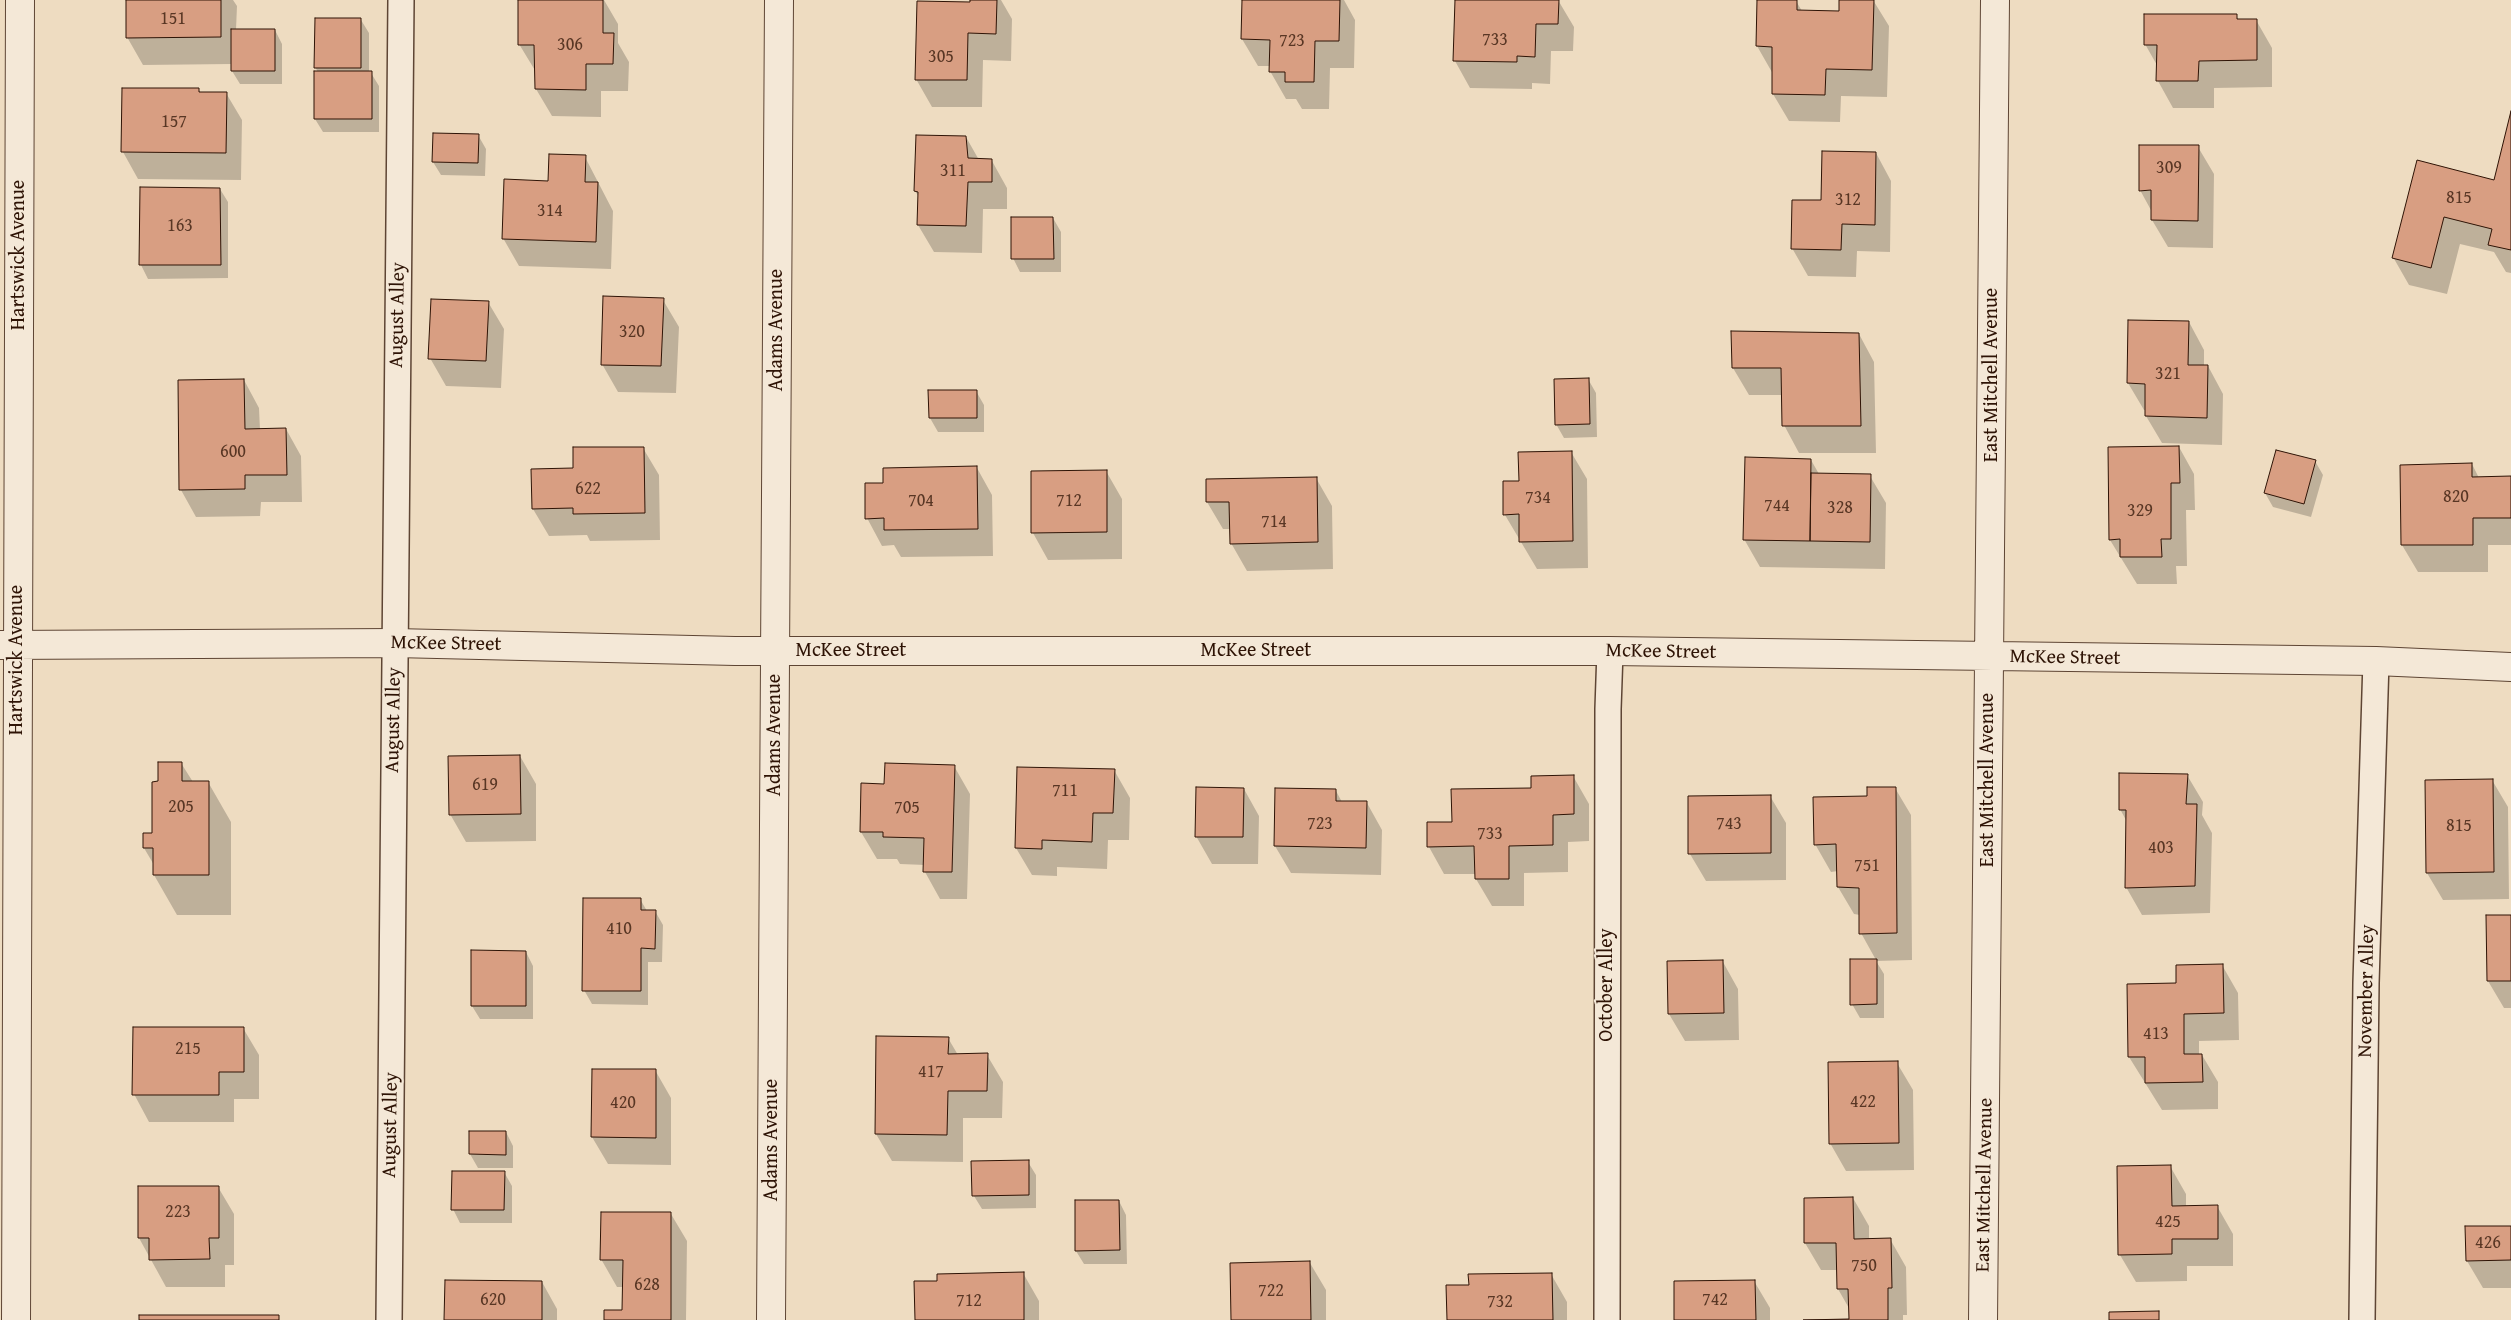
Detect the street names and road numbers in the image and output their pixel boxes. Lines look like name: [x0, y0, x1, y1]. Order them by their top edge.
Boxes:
street label: Hartswick Avenue: [7, 180, 31, 330]
street label: August Alley: [385, 262, 411, 368]
street label: Adams Avenue: [765, 269, 789, 391]
street label: East Mitchell Avenue: [1980, 288, 2004, 462]
street label: Hartswick Avenue: [5, 585, 29, 735]
street label: McKee Street: [390, 631, 502, 657]
street label: McKee Street: [796, 639, 906, 663]
street label: McKee Street: [1201, 639, 1311, 663]
street label: McKee Street: [1605, 639, 1717, 665]
street label: McKee Street: [2009, 645, 2121, 671]
street label: August Alley: [381, 667, 407, 773]
street label: Adams Avenue: [763, 674, 787, 796]
street label: East Mitchell Avenue: [1976, 693, 2000, 867]
street label: November Alley: [2354, 924, 2380, 1058]
street label: October Alley: [1595, 928, 1619, 1042]
street label: August Alley: [378, 1072, 404, 1178]
street label: Adams Avenue: [760, 1079, 784, 1201]
street label: East Mitchell Avenue: [1971, 1098, 1999, 1272]

